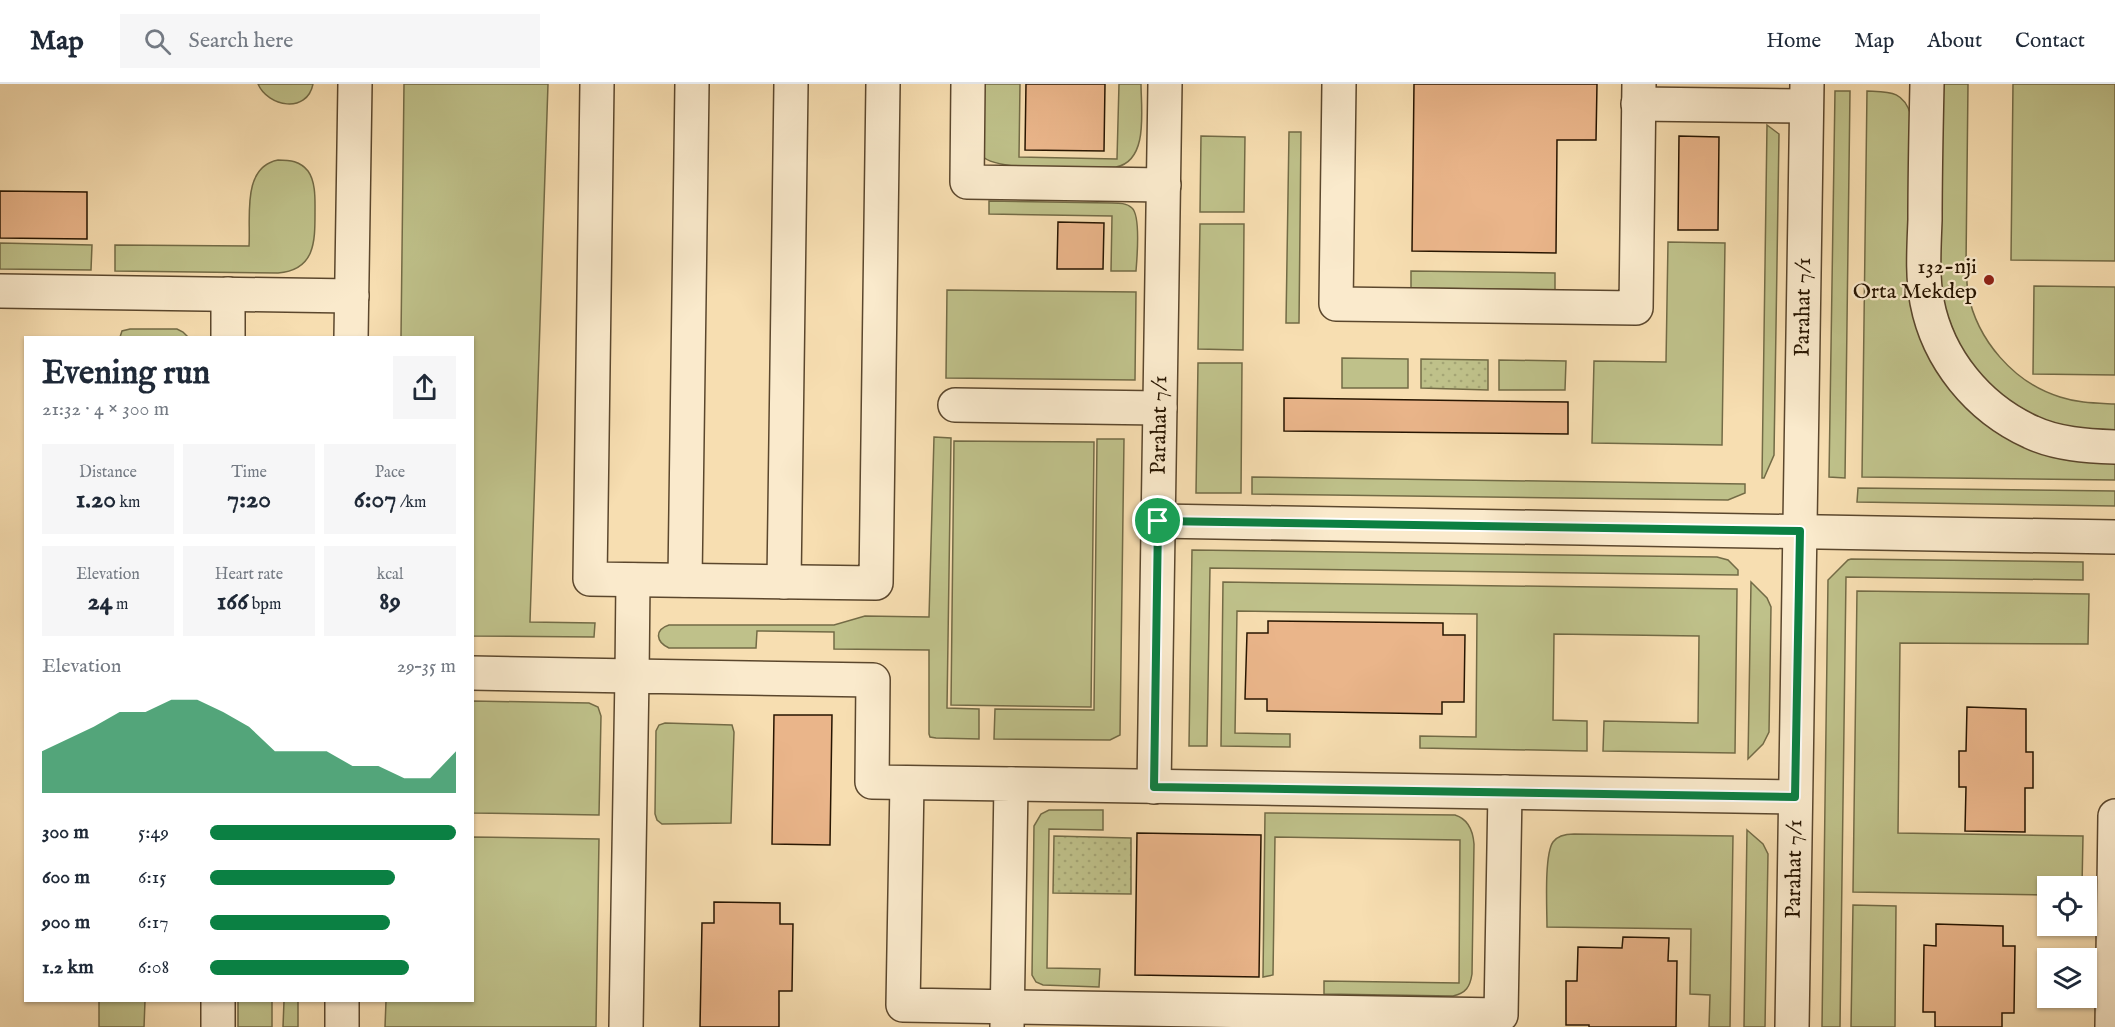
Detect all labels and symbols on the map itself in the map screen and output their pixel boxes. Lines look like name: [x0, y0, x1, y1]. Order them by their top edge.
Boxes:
place label: 132-nji Orta Mekdep: [1853, 253, 1977, 306]
street label: Parahat 7/1: [1789, 257, 1818, 357]
marker: 132-nji Orta Mekdep: [1982, 273, 1996, 287]
street label: Parahat 7/1: [1145, 375, 1174, 475]
pin: [1132, 495, 1183, 546]
street label: Parahat 7/1: [1780, 819, 1809, 919]

